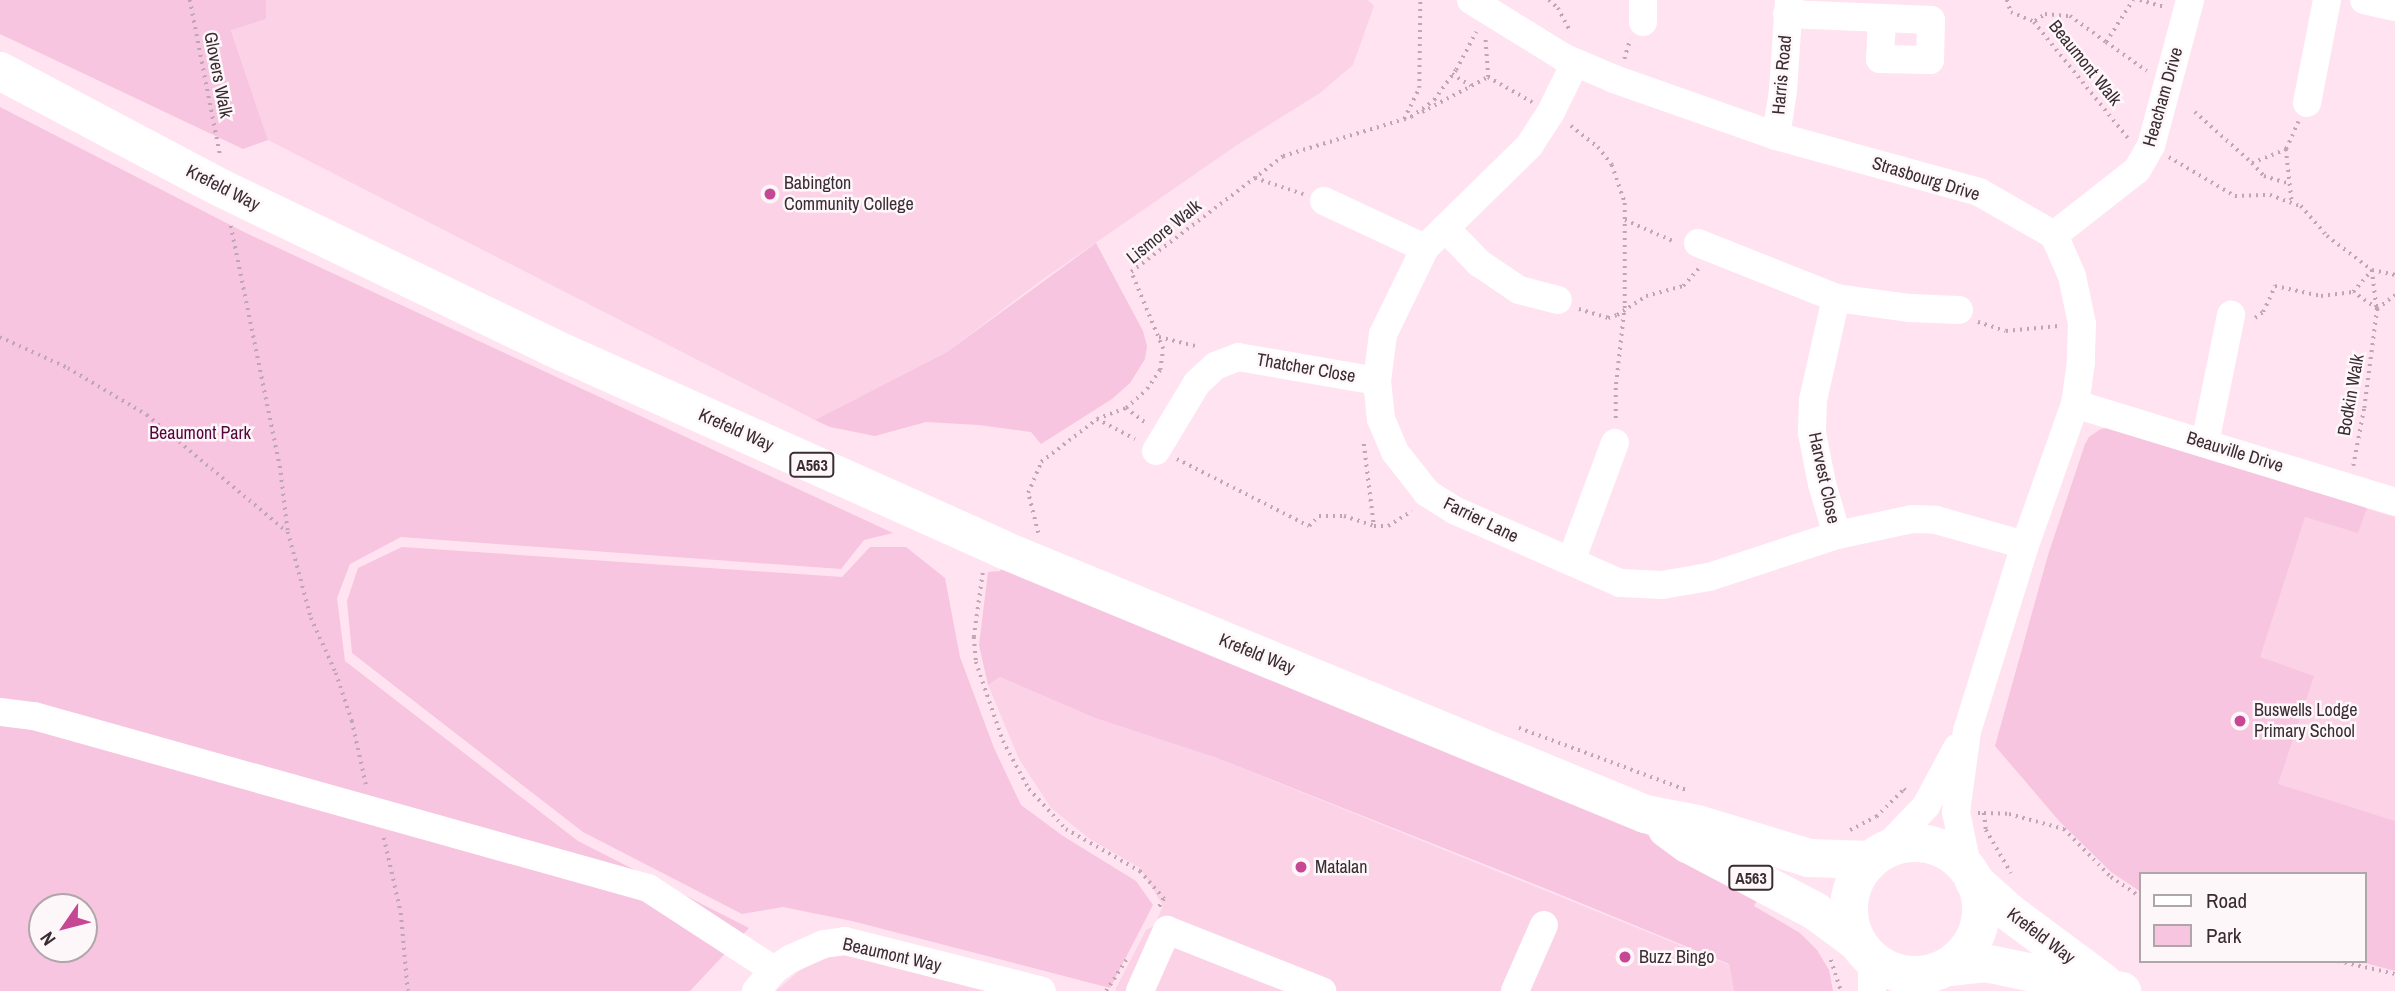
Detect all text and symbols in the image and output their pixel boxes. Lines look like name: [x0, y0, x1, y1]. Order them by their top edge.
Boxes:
street label: Beaumont Walk: [2044, 16, 2126, 110]
street label: Glovers Walk: [199, 30, 237, 120]
street label: Harris Road: [1768, 34, 1796, 116]
street label: Heacham Drive: [2138, 45, 2188, 149]
street label: Strasbourg Drive: [1869, 152, 1983, 206]
street label: Krefeld Way: [183, 160, 263, 216]
place label: Babington Community College: [784, 173, 914, 216]
marker: Babington Community College: [762, 186, 778, 202]
street label: Lismore Walk: [1122, 195, 1206, 269]
street label: Thatcher Close: [1255, 349, 1357, 387]
street label: Bodkin Walk: [2333, 353, 2369, 437]
street label: Krefeld Way: [695, 404, 777, 456]
park label: Beaumont Park: [149, 422, 251, 444]
street label: Beauville Drive: [2184, 427, 2286, 477]
street label: Harvest Close: [1804, 430, 1844, 526]
road number: A563: [789, 452, 835, 478]
street label: Farrier Lane: [1440, 493, 1522, 547]
street label: Krefeld Way: [1216, 629, 1298, 679]
place label: Buswells Lodge Primary School: [2254, 700, 2357, 742]
marker: Buswells Lodge Primary School: [2232, 713, 2248, 729]
place label: Matalan: [1315, 856, 1368, 878]
marker: Matalan: [1293, 859, 1309, 875]
road number: A563: [1728, 866, 1774, 890]
legend: [2140, 872, 2367, 963]
text: Road: [2206, 886, 2247, 915]
north arrow: [28, 893, 98, 963]
street label: Krefeld Way: [2003, 903, 2079, 969]
text: Park: [2206, 921, 2241, 950]
text: N: [34, 927, 61, 951]
street label: Beaumont Way: [841, 933, 943, 977]
place label: Buzz Bingo: [1639, 946, 1714, 968]
marker: Buzz Bingo: [1617, 949, 1633, 965]

